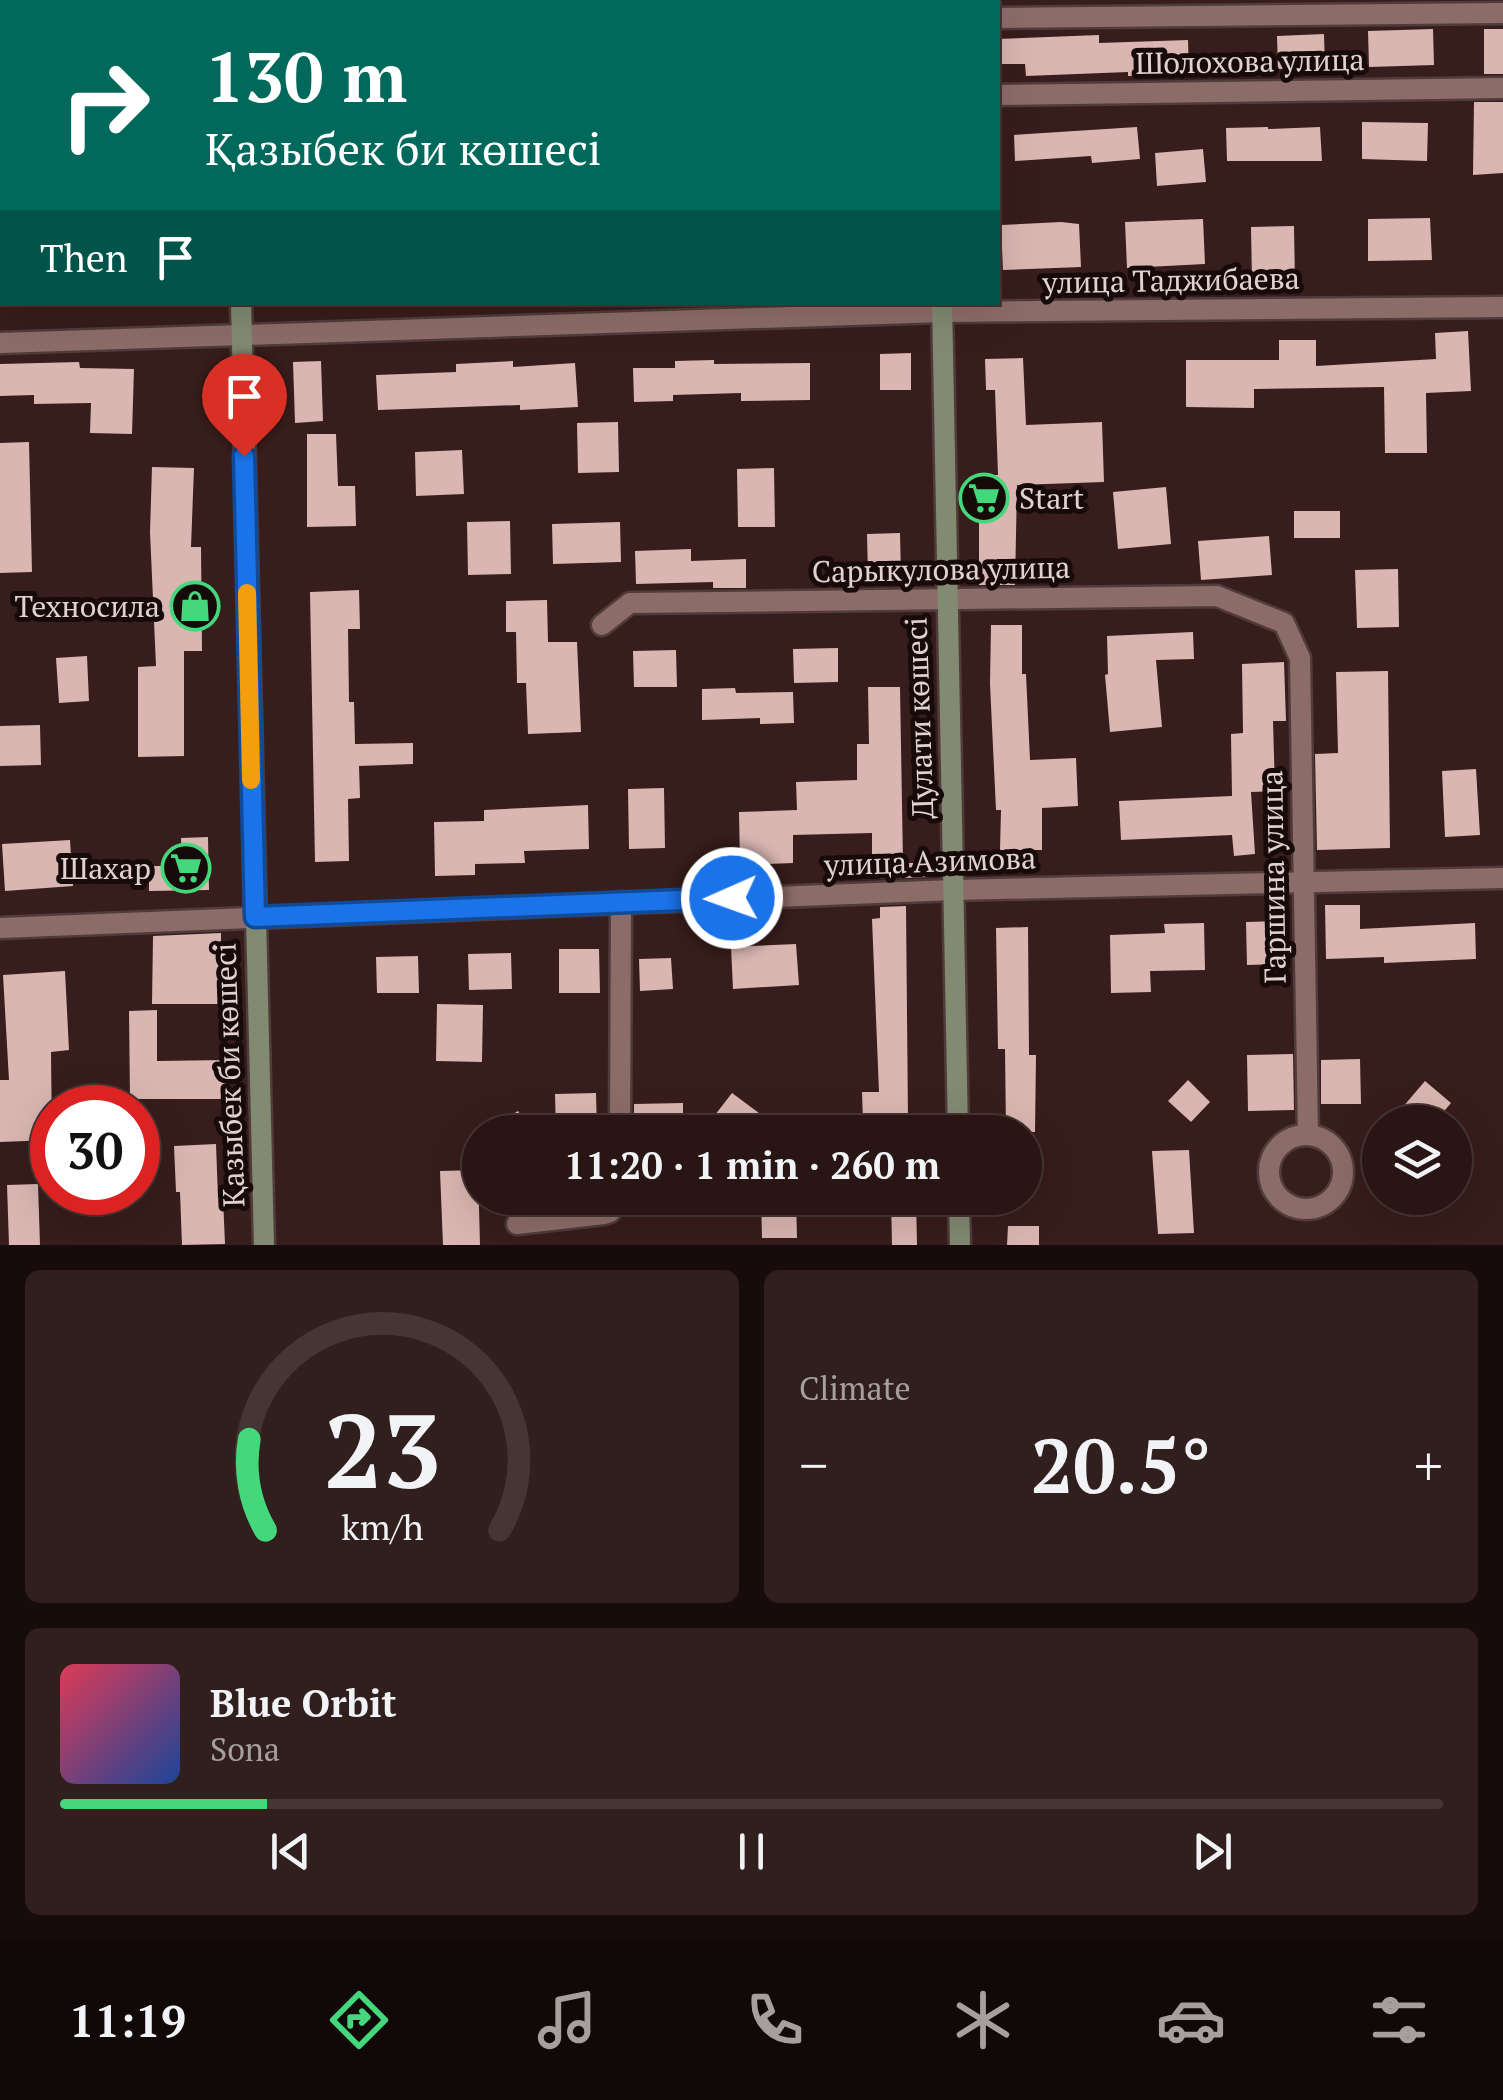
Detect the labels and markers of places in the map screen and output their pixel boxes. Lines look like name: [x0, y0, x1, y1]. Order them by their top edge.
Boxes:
pin: [202, 354, 287, 457]
supermarket icon: Start: [958, 472, 1010, 524]
place label: Start: [1019, 478, 1084, 518]
shop icon: Техносила: [169, 580, 221, 632]
place label: Техносила: [15, 586, 160, 626]
supermarket icon: Шахар: [160, 842, 212, 894]
place label: Шахар: [60, 848, 151, 888]

